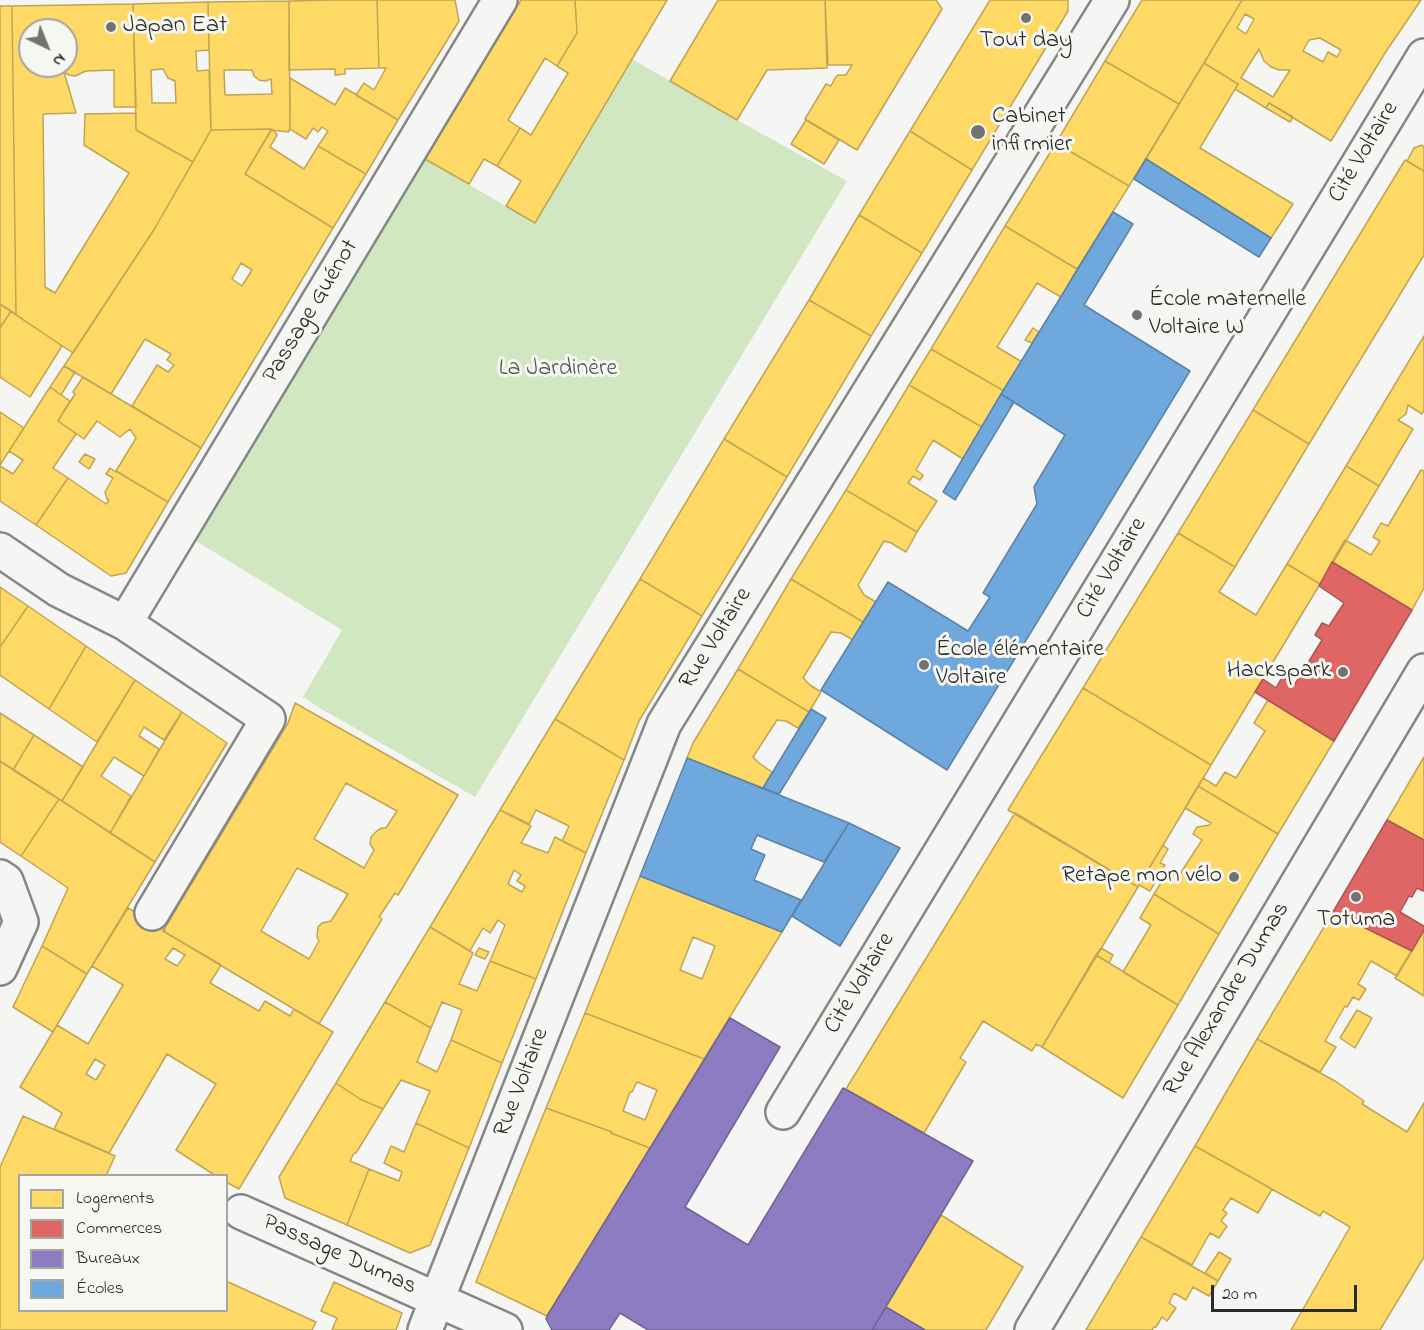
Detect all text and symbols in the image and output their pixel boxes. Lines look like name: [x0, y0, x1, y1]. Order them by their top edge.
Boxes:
marker: Tout day: [1019, 11, 1033, 25]
place label: Japan Eat: [123, 13, 227, 41]
north arrow: [18, 18, 78, 78]
marker: Japan Eat: [104, 20, 118, 34]
place label: Tout day: [980, 28, 1072, 56]
text: N: [47, 47, 71, 72]
street label: Cité Voltaire: [1324, 97, 1406, 209]
place label: Cabinet infirmier: [992, 104, 1072, 160]
marker: Cabinet infirmier: [969, 123, 987, 141]
street label: Passage Guénot: [258, 235, 366, 389]
place label: École maternelle Voltaire W: [1149, 287, 1306, 343]
marker: École maternelle Voltaire W: [1130, 308, 1144, 322]
park label: La Jardinère: [499, 356, 617, 384]
street label: Cité Voltaire: [1072, 513, 1154, 625]
street label: Rue Voltaire: [675, 583, 759, 695]
place label: École élémentaire Voltaire: [936, 637, 1104, 693]
marker: École élémentaire Voltaire: [917, 658, 931, 672]
place label: Hackspark: [1227, 658, 1331, 686]
marker: Hackspark: [1336, 665, 1350, 679]
place label: Retape mon vélo: [1062, 863, 1222, 891]
marker: Retape mon vélo: [1227, 870, 1241, 884]
marker: Totuma: [1349, 890, 1363, 904]
street label: Rue Alexandre Dumas: [1159, 898, 1297, 1102]
place label: Totuma: [1317, 907, 1395, 935]
street label: Cité Voltaire: [820, 928, 902, 1040]
street label: Rue Voltaire: [489, 1024, 557, 1142]
legend: [18, 1174, 228, 1312]
text: Logements: [76, 1186, 154, 1212]
street label: Passage Dumas: [258, 1209, 420, 1303]
text: Commerces: [76, 1216, 162, 1242]
text: Bureaux: [76, 1246, 140, 1272]
scale bar: [1214, 1273, 1360, 1311]
text: Écoles: [76, 1276, 124, 1302]
text: 20 m: [1222, 1282, 1257, 1308]

